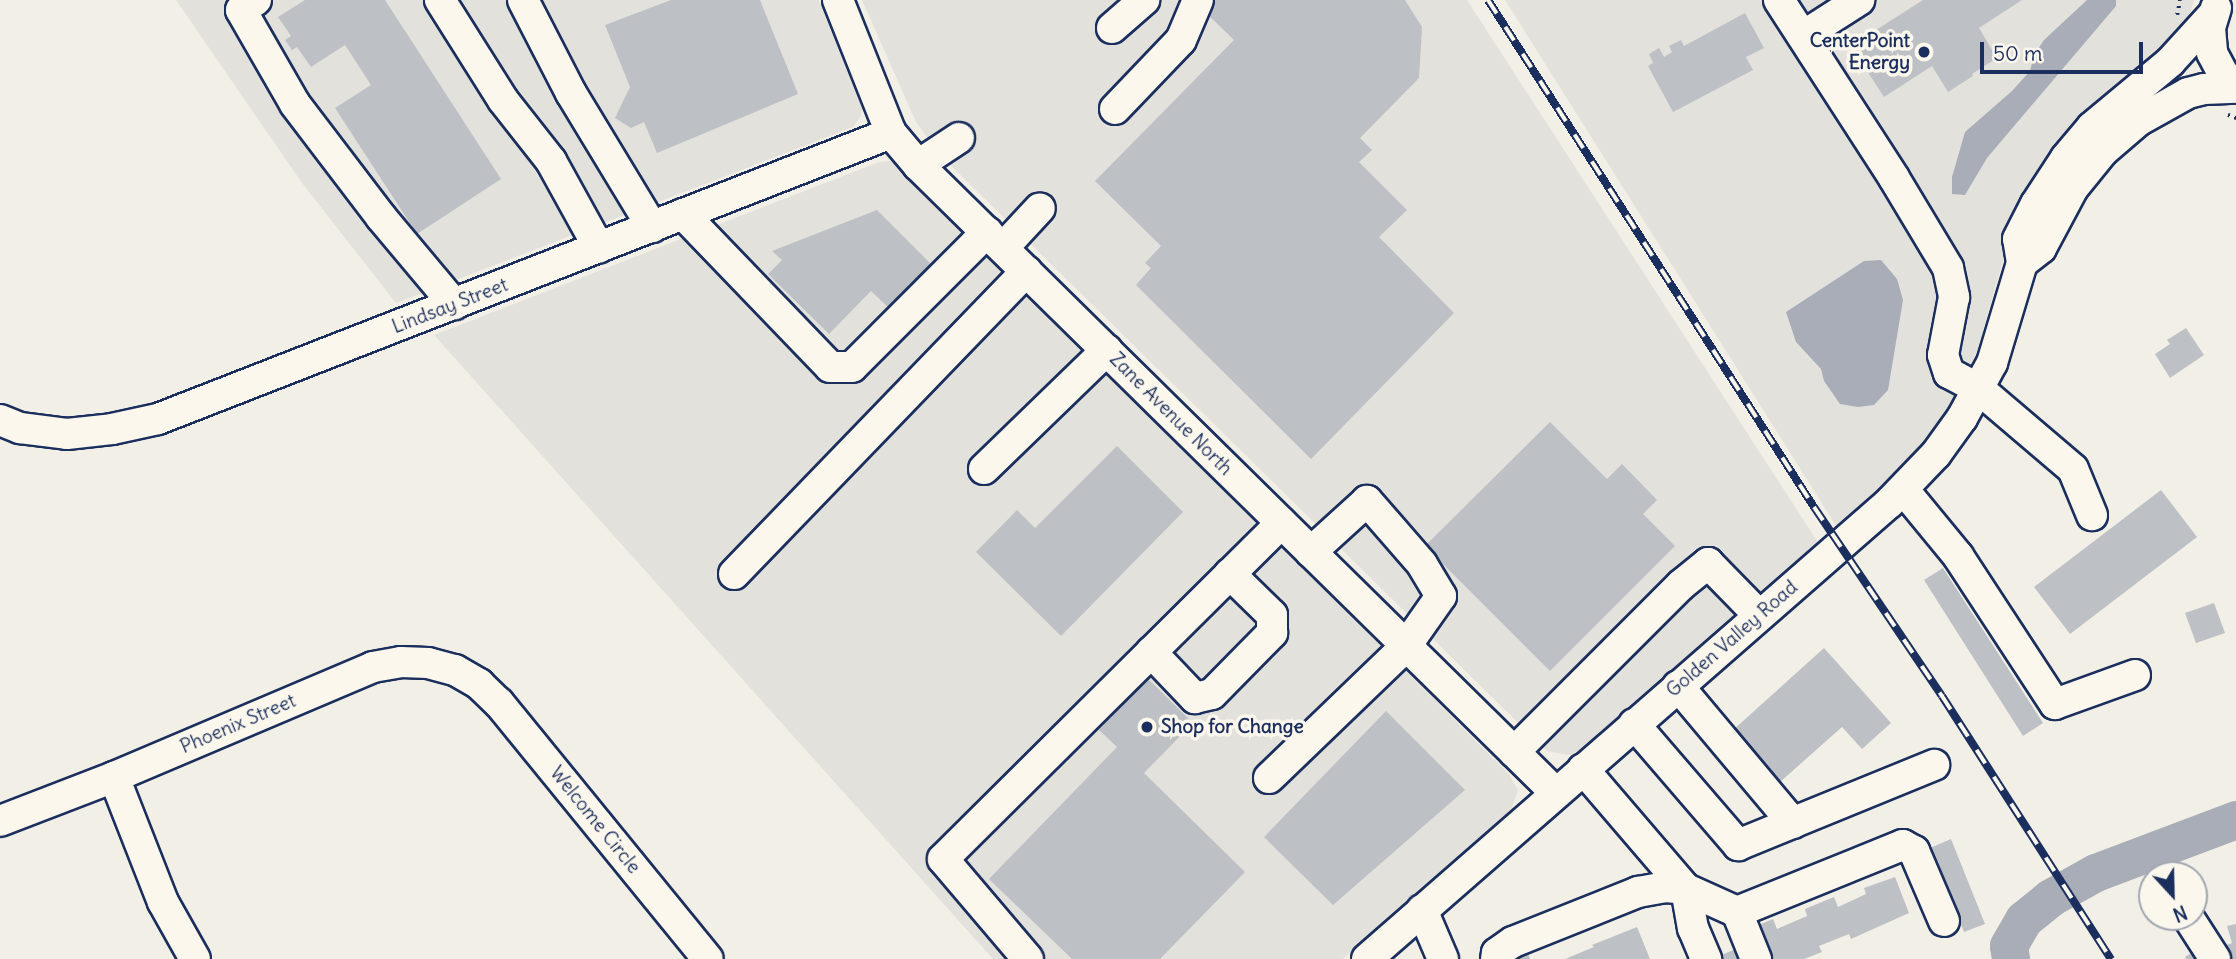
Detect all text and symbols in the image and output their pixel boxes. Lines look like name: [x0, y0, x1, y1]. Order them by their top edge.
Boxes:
scale bar: [1984, 28, 2147, 72]
place label: CenterPoint Energy: [1810, 30, 1910, 74]
text: 50 m: [1993, 40, 2042, 67]
marker: CenterPoint Energy: [1916, 44, 1932, 60]
street label: Lindsay Street: [389, 273, 511, 339]
street label: Zane Avenue North: [1105, 348, 1237, 480]
street label: Golden Valley Road: [1662, 576, 1802, 702]
street label: Phoenix Street: [177, 689, 299, 759]
place label: Shop for Change: [1161, 716, 1304, 738]
marker: Shop for Change: [1139, 719, 1155, 735]
street label: Welcome Circle: [545, 762, 645, 878]
north arrow: [2138, 861, 2208, 931]
text: N: [2170, 900, 2191, 927]

